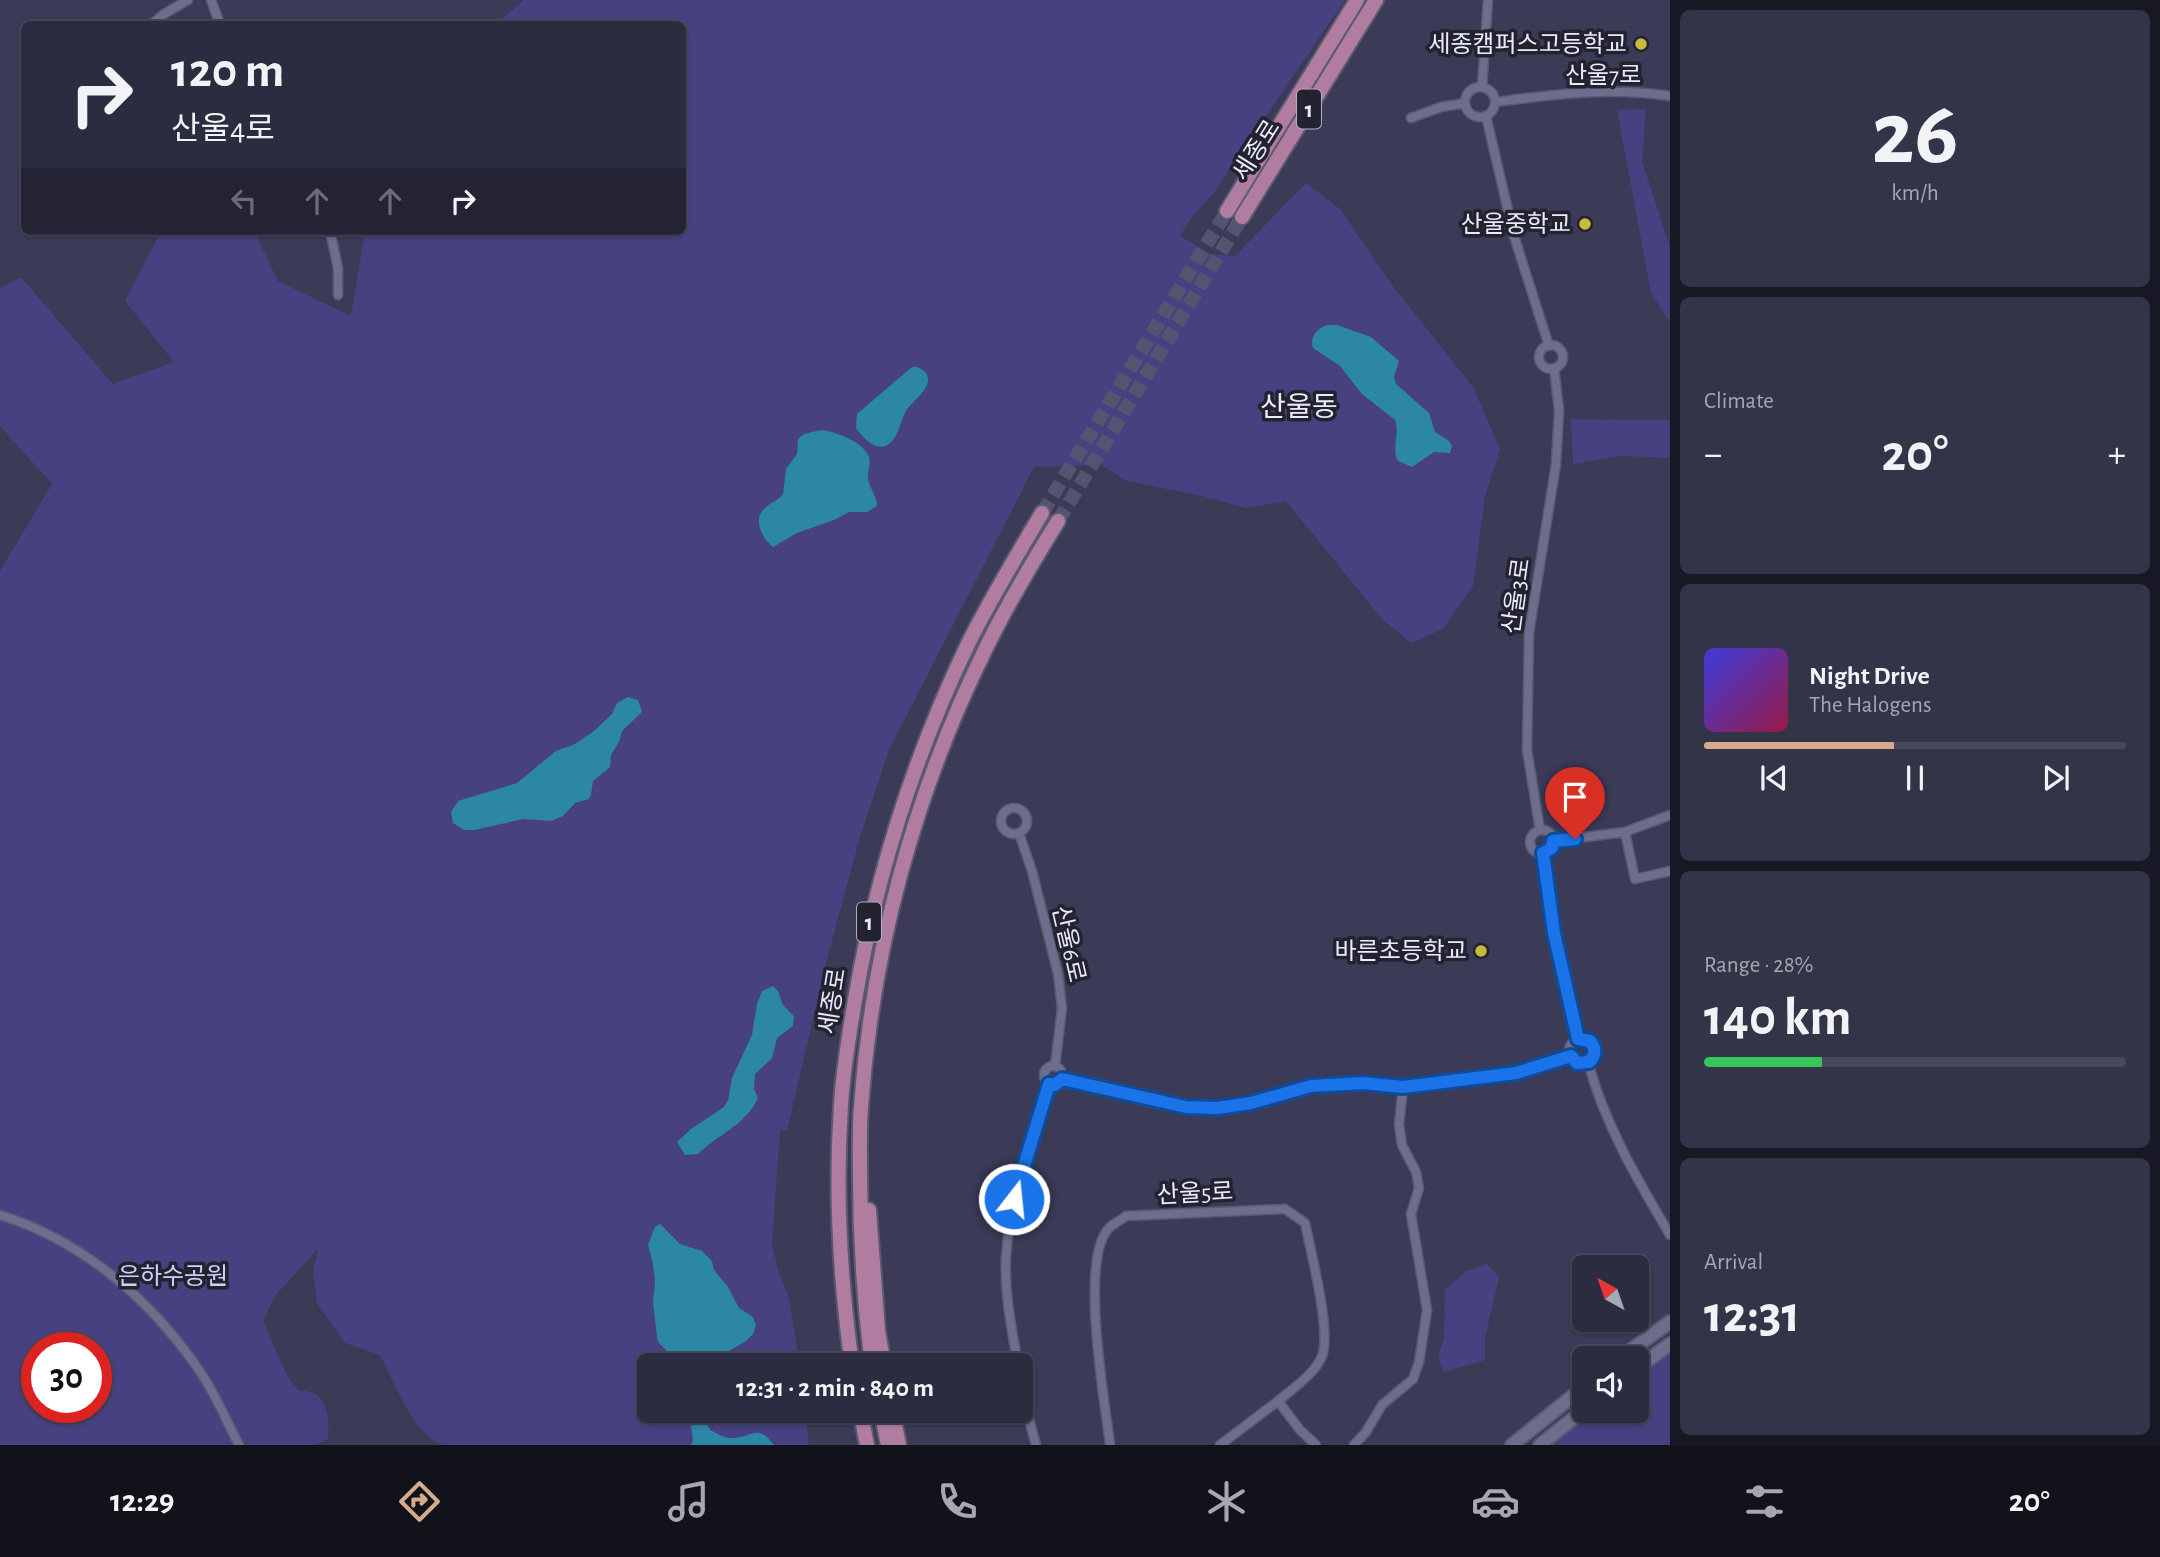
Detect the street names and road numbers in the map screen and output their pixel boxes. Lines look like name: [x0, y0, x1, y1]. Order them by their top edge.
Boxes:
street label: 산울7로: [1565, 63, 1641, 88]
road number: 1: [1297, 90, 1321, 128]
street label: 세종로: [1228, 116, 1285, 185]
street label: 산울3로: [1499, 557, 1534, 636]
road number: 1: [857, 903, 881, 942]
street label: 산울6로: [1048, 904, 1089, 985]
street label: 세종로: [815, 966, 850, 1036]
street label: 산울5로: [1156, 1179, 1234, 1208]

